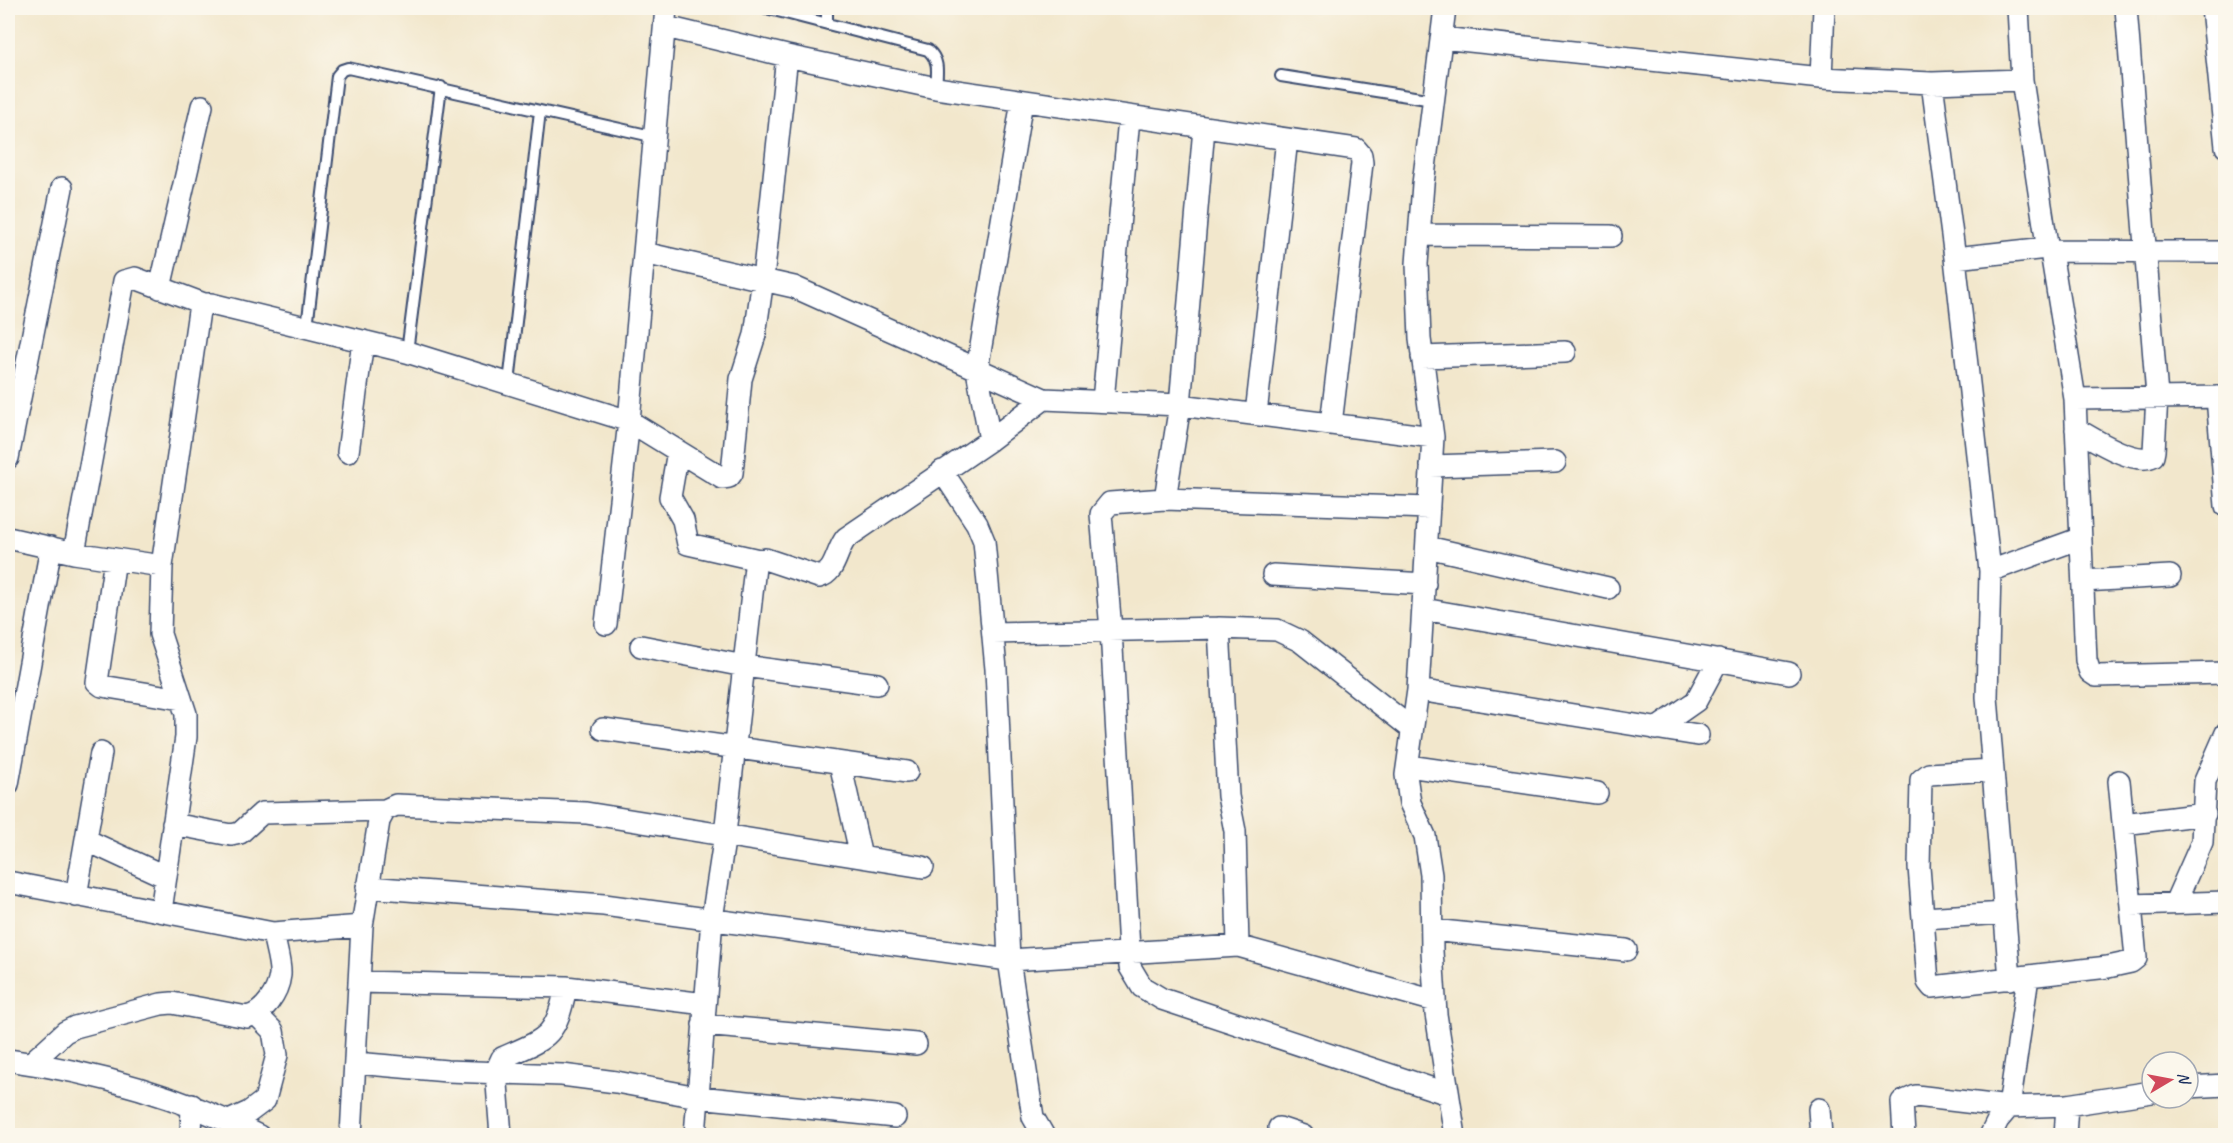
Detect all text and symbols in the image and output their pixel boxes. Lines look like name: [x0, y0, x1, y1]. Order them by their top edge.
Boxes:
north arrow: [2140, 1050, 2200, 1110]
text: N: [2173, 1071, 2195, 1087]

